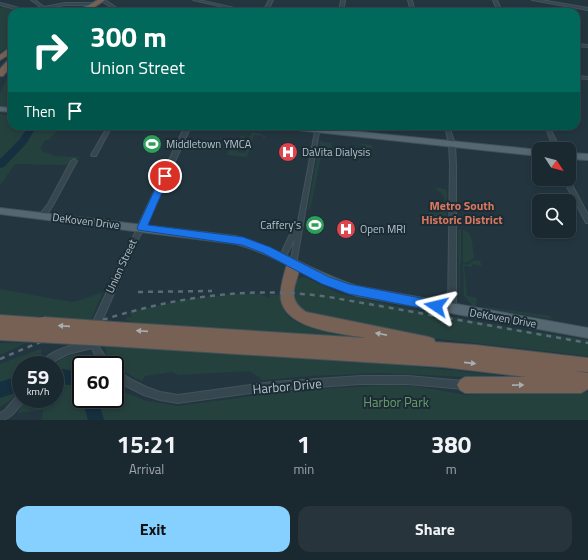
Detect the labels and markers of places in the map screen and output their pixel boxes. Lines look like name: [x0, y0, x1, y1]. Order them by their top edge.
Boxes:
sports icon: Middletown YMCA: [141, 133, 163, 155]
place label: Middletown YMCA: [166, 136, 252, 152]
hospital icon: DaVita Dialysis: [277, 141, 299, 163]
place label: DaVita Dialysis: [302, 144, 370, 160]
pin: [148, 159, 182, 193]
sports icon: Caffery's: [304, 214, 326, 236]
place label: Caffery's: [260, 217, 301, 233]
hospital icon: Open MRI: [335, 218, 357, 240]
place label: Open MRI: [360, 221, 406, 237]

